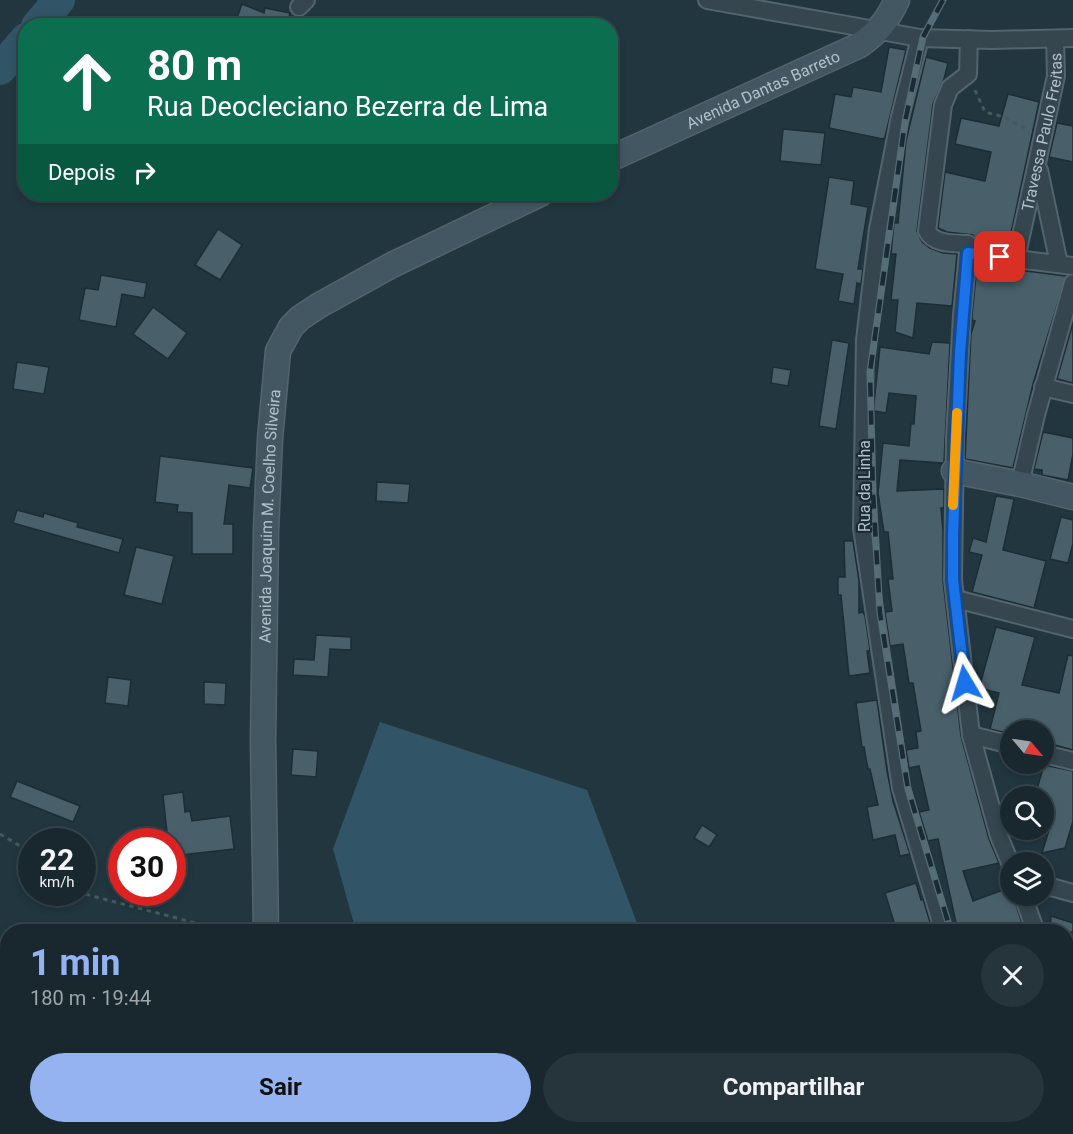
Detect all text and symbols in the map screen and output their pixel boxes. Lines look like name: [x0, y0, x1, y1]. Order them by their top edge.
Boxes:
text: 80 m: [147, 41, 242, 90]
icon: ahead: [48, 42, 126, 120]
street label: Avenida Dantas Barreto: [683, 46, 843, 133]
street label: Travessa Paulo Freitas: [1017, 53, 1065, 213]
text: Rua Deocleciano Bezerra de Lima: [147, 91, 548, 123]
icon: right: [128, 156, 161, 189]
text: Depois: [48, 160, 116, 185]
pin: [974, 231, 1025, 282]
icon: arrive: [983, 240, 1016, 273]
street label: Avenida Joaquim M. Coelho Silveira: [255, 388, 284, 643]
street label: Rua da Linha: [855, 440, 874, 532]
position arrow: [933, 651, 997, 715]
north arrow: [1000, 720, 1054, 774]
map controls: [1000, 720, 1054, 906]
button: search: [1000, 786, 1054, 840]
speed limit sign: 30: [108, 828, 186, 906]
text: 22: [40, 842, 74, 877]
button: layers: [1000, 852, 1054, 906]
text: km/h: [39, 873, 75, 891]
text: 1 min: [30, 942, 121, 984]
button: close: [981, 944, 1044, 1007]
text: 180 m · 19:44: [30, 986, 151, 1010]
button: Sair: [30, 1053, 531, 1122]
button: Compartilhar: [543, 1053, 1044, 1122]

